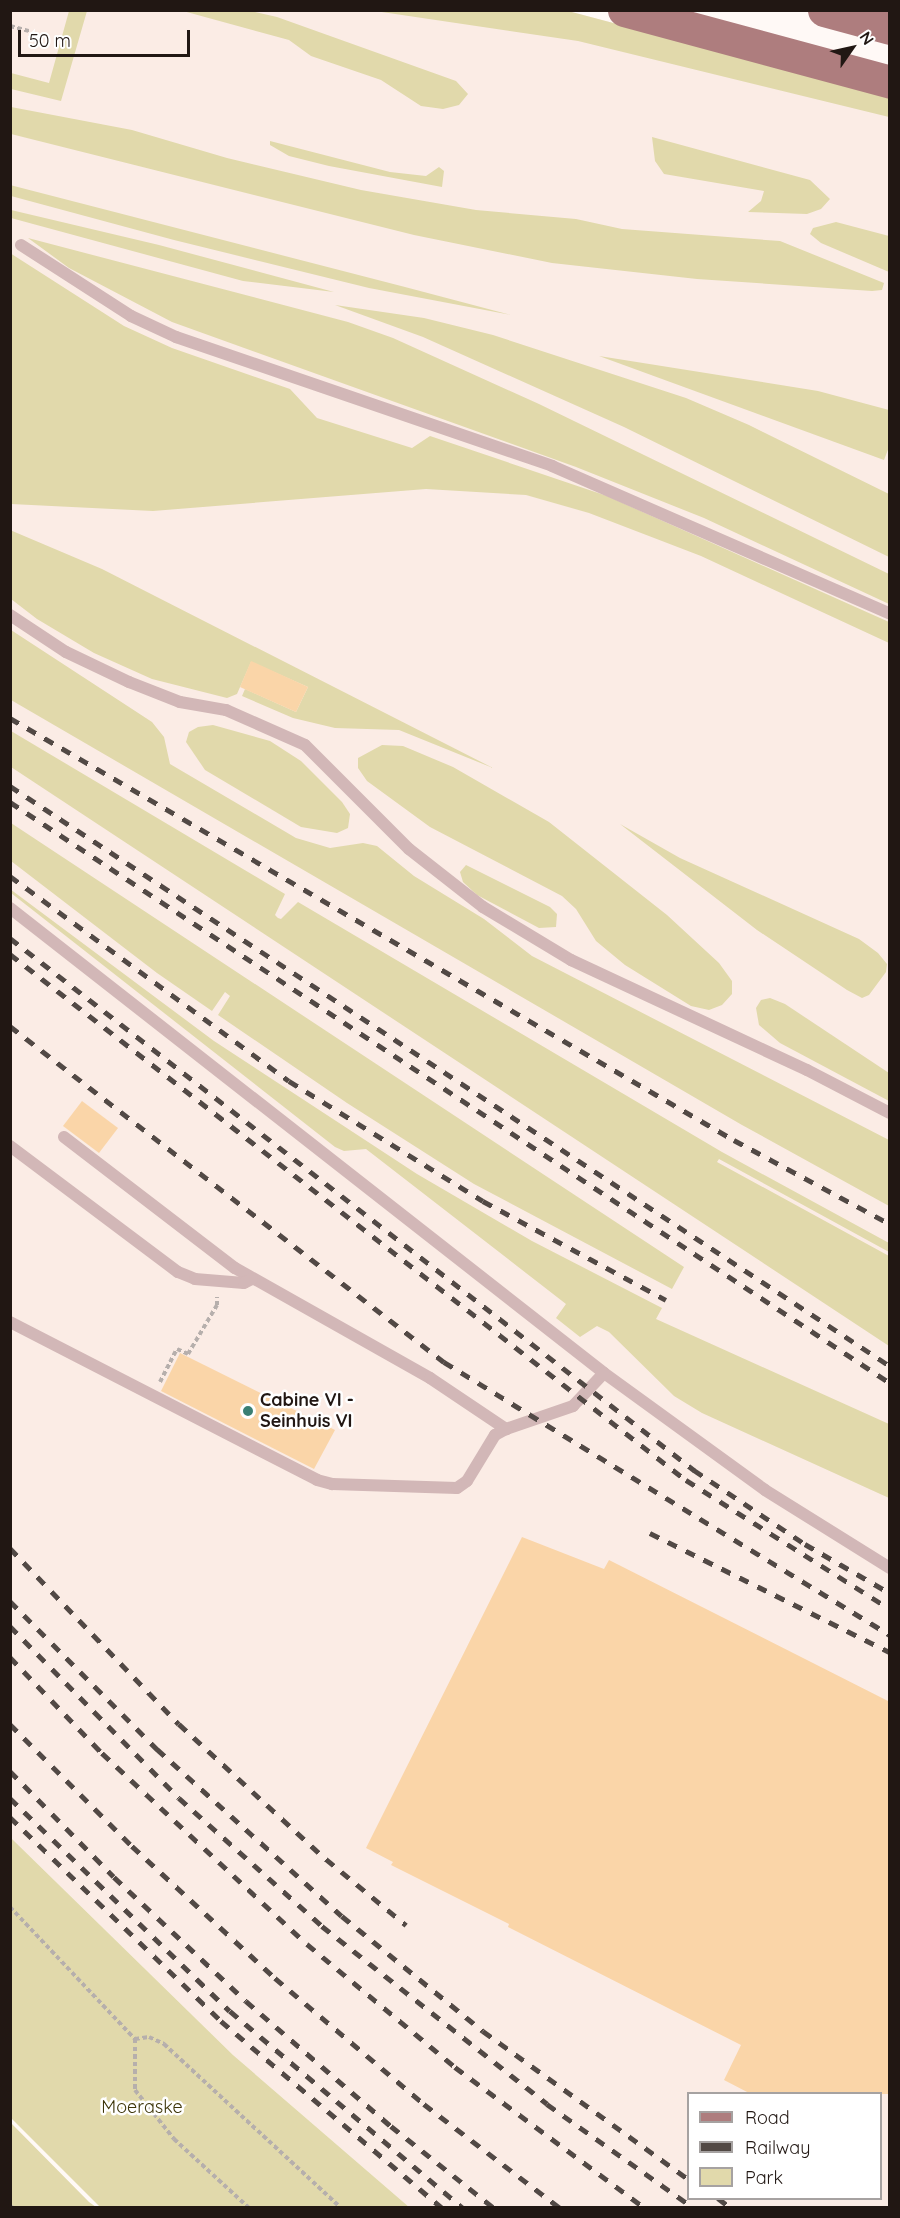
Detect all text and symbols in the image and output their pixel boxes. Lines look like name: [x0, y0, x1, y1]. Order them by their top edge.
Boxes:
scale bar: [21, 18, 194, 56]
north arrow: [822, 18, 882, 78]
text: N: [855, 27, 878, 48]
text: 50 m: [29, 29, 71, 52]
place label: Cabine VI - Seinhuis VI: [260, 1390, 354, 1432]
marker: Cabine VI - Seinhuis VI: [241, 1404, 255, 1418]
legend: [687, 2092, 882, 2200]
park label: Moeraske: [101, 2096, 183, 2118]
text: Road: [745, 2106, 790, 2129]
text: Railway: [745, 2136, 811, 2159]
text: Park: [745, 2166, 783, 2189]

